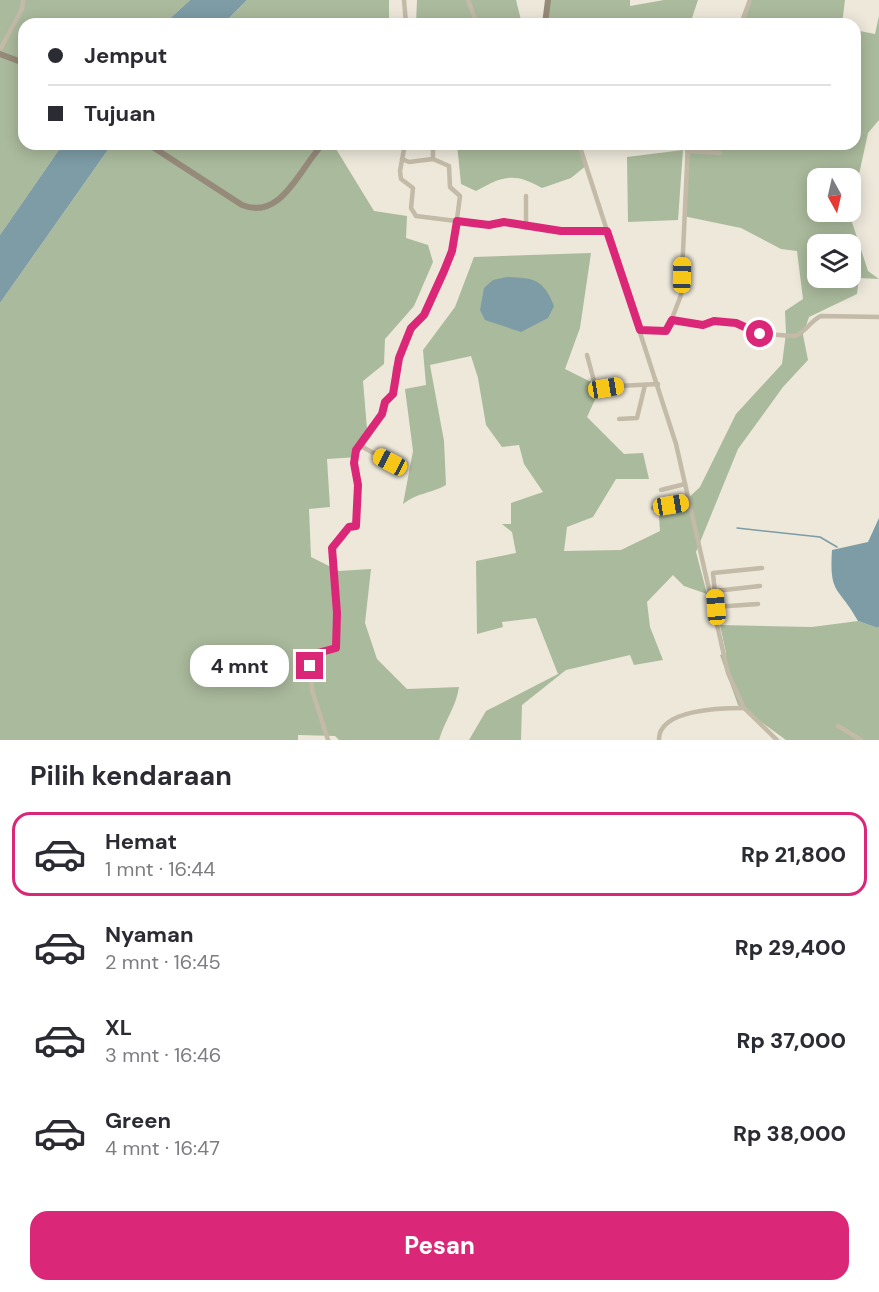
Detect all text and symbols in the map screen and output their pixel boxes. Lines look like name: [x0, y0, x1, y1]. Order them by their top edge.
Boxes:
text: Jemput: [84, 41, 167, 70]
text: Tujuan: [84, 99, 156, 128]
north arrow: [807, 168, 861, 222]
map controls: [807, 168, 861, 288]
button: layers: [807, 234, 861, 288]
car: [673, 257, 691, 293]
route start: [746, 320, 773, 347]
car: [587, 376, 625, 400]
car: [370, 446, 410, 478]
car: [652, 493, 690, 517]
car: [705, 588, 727, 626]
callout: 4 mnt: [190, 645, 289, 687]
route end: [296, 652, 323, 679]
text: 4 mnt: [211, 653, 268, 679]
text: Pilih kendaraan: [30, 758, 232, 793]
icon: car: [33, 827, 87, 881]
text: Hemat: [105, 827, 177, 856]
text: Rp 21,800: [741, 840, 846, 869]
text: 1 mnt · 16:44: [105, 856, 215, 882]
icon: car: [33, 920, 87, 974]
text: Nyaman: [105, 920, 194, 949]
text: Rp 29,400: [735, 933, 846, 962]
text: 2 mnt · 16:45: [105, 949, 221, 975]
icon: car: [33, 1013, 87, 1067]
text: XL: [105, 1013, 132, 1042]
text: Rp 37,000: [736, 1026, 846, 1055]
text: 3 mnt · 16:46: [105, 1042, 221, 1068]
icon: car: [33, 1106, 87, 1160]
text: Green: [105, 1106, 171, 1135]
text: Rp 38,000: [733, 1119, 846, 1148]
text: 4 mnt · 16:47: [105, 1135, 220, 1161]
button: Pesan: [30, 1211, 849, 1280]

